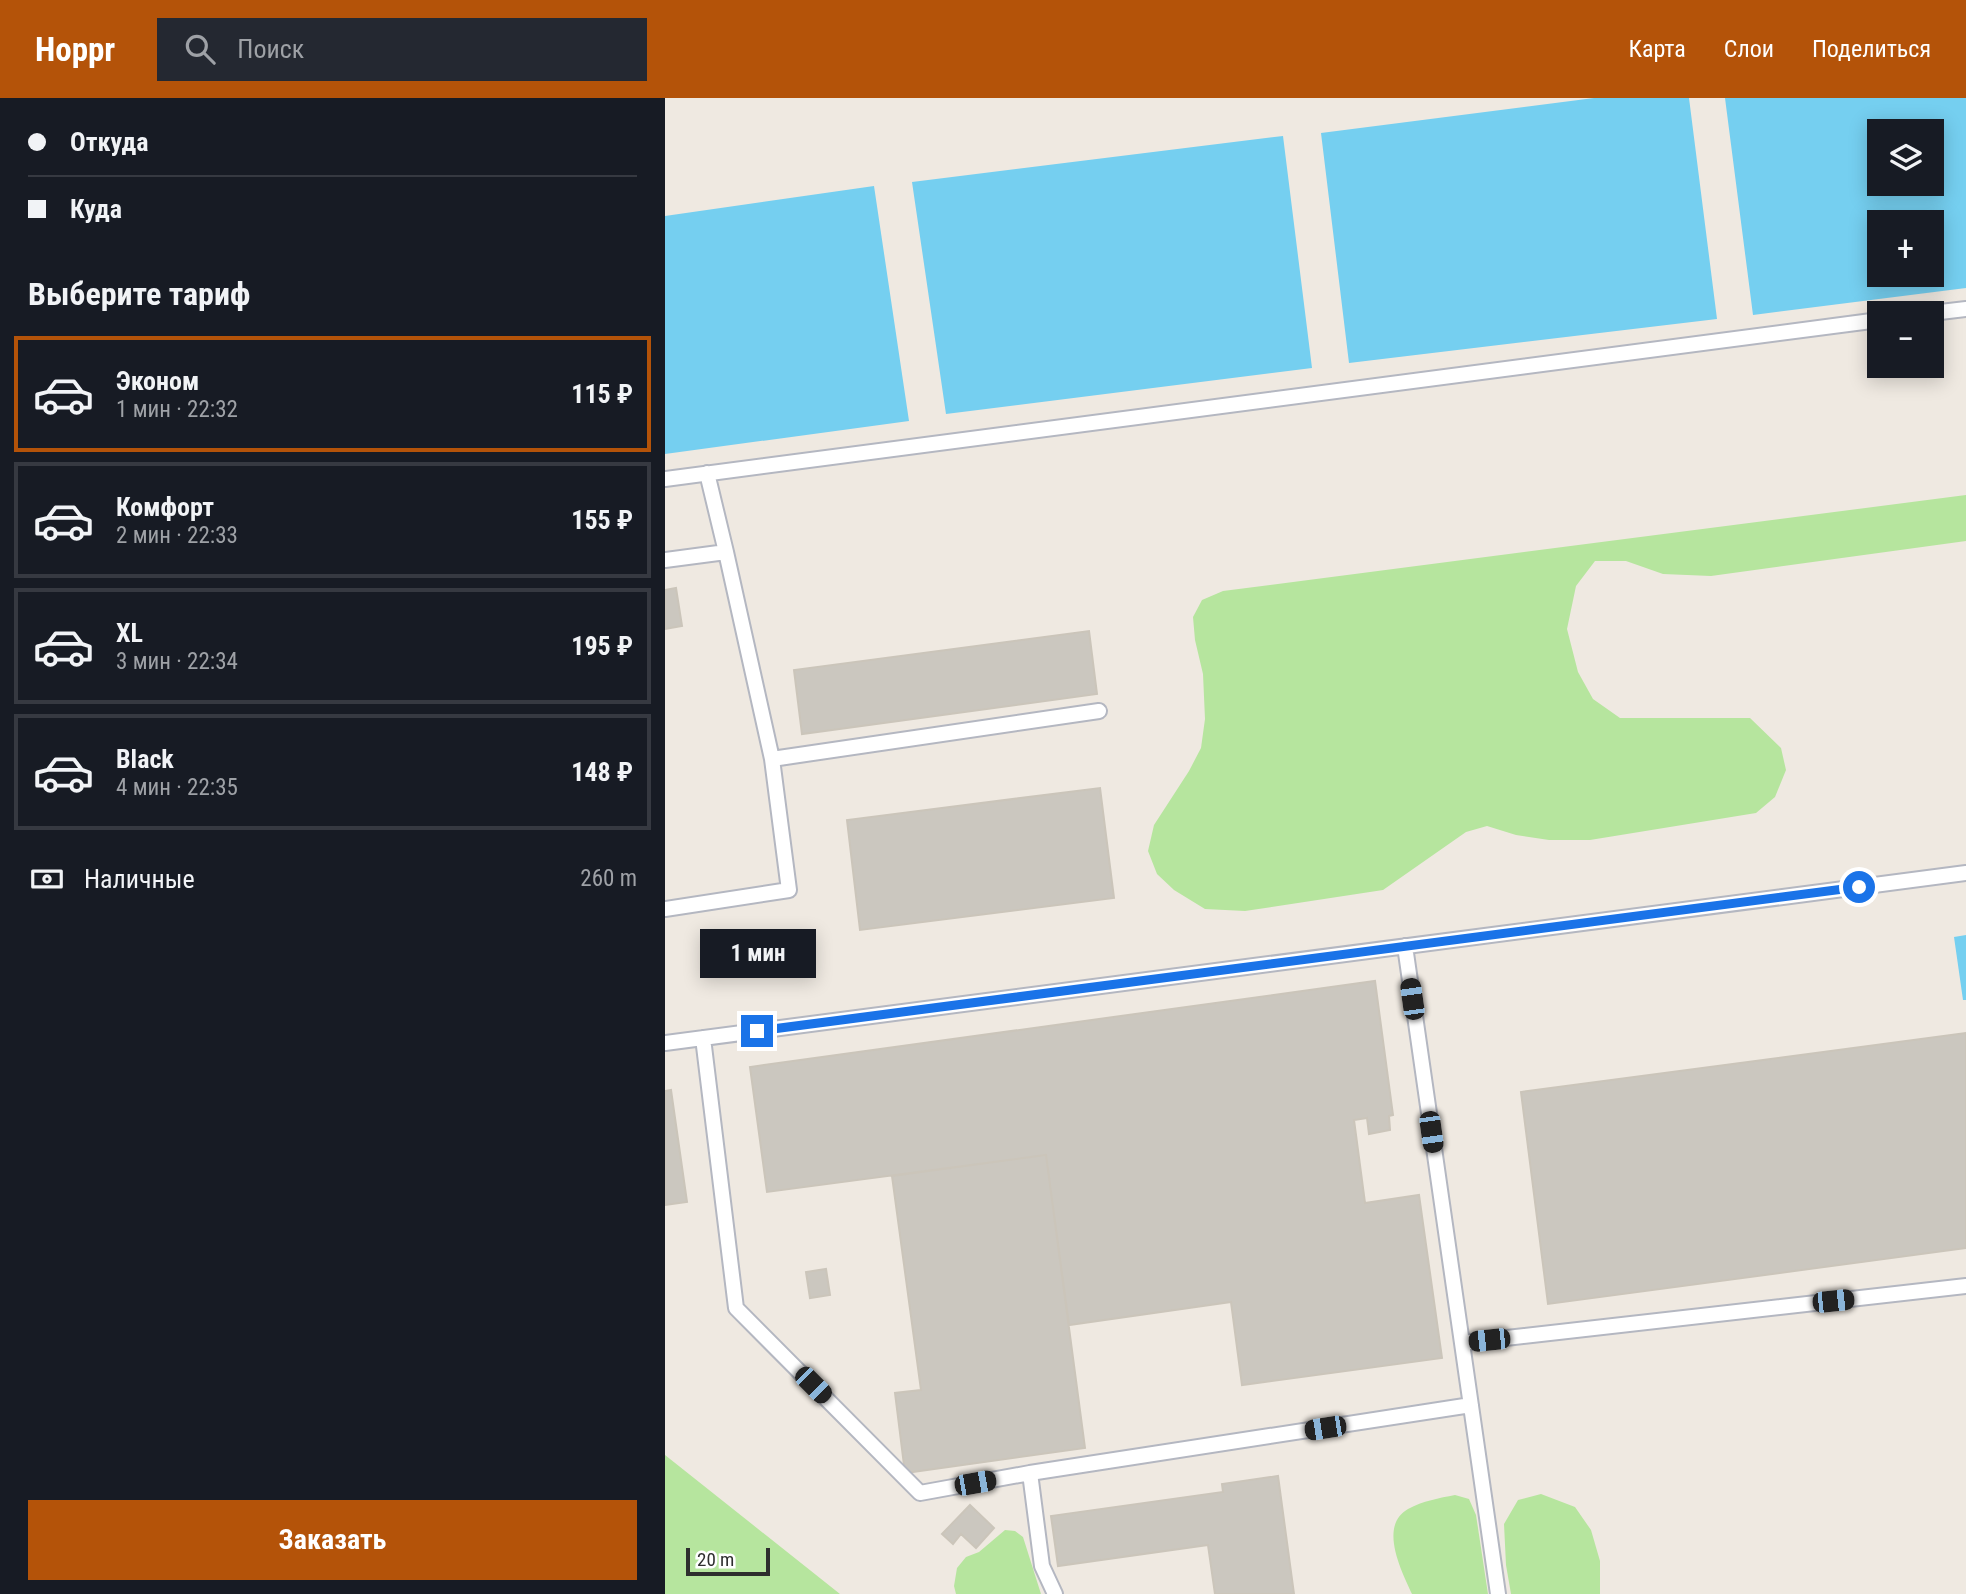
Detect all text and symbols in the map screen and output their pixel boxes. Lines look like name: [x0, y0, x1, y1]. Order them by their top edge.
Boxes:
search box: [157, 18, 647, 81]
text: Hoppr: [35, 30, 115, 69]
icon: search: [181, 30, 219, 68]
text: Поиск: [237, 34, 304, 64]
text: Карта: [1628, 35, 1686, 63]
text: Слои: [1724, 35, 1774, 63]
text: Поделиться: [1812, 35, 1931, 63]
map controls: [1867, 119, 1944, 378]
button: layers: [1867, 119, 1944, 196]
text: Откуда: [70, 127, 148, 157]
text: Куда: [70, 194, 122, 224]
button: +: [1867, 210, 1944, 287]
text: Выберите тариф: [28, 275, 250, 313]
button: −: [1867, 301, 1944, 378]
icon: car: [32, 363, 95, 426]
text: Эконом: [116, 366, 199, 396]
text: 115 ₽: [571, 379, 633, 409]
text: 1 мин · 22:32: [116, 396, 238, 423]
icon: car: [32, 489, 95, 552]
text: Комфорт: [116, 492, 214, 522]
text: 155 ₽: [571, 505, 633, 535]
text: 2 мин · 22:33: [116, 522, 238, 549]
icon: car: [32, 615, 95, 678]
text: XL: [116, 618, 143, 648]
text: 195 ₽: [571, 631, 633, 661]
text: 3 мин · 22:34: [116, 648, 238, 675]
icon: car: [32, 741, 95, 804]
text: Black: [116, 744, 174, 774]
text: 148 ₽: [571, 757, 633, 787]
text: 4 мин · 22:35: [116, 774, 238, 801]
icon: cash: [28, 860, 66, 898]
text: Наличные: [84, 864, 195, 894]
text: 260 m: [580, 865, 637, 892]
route start: [1843, 871, 1875, 903]
callout: 1 мин: [699, 930, 815, 978]
text: 1 мин: [730, 940, 786, 967]
car: [1399, 977, 1426, 1021]
route end: [741, 1015, 773, 1047]
car: [1418, 1110, 1445, 1154]
car: [1812, 1288, 1855, 1314]
car: [1468, 1327, 1511, 1353]
car: [791, 1363, 836, 1407]
car: [1303, 1414, 1348, 1442]
car: [953, 1469, 998, 1497]
button: Заказать: [28, 1500, 637, 1580]
scale bar: [686, 1545, 770, 1577]
text: 20 m: [697, 1548, 734, 1571]

